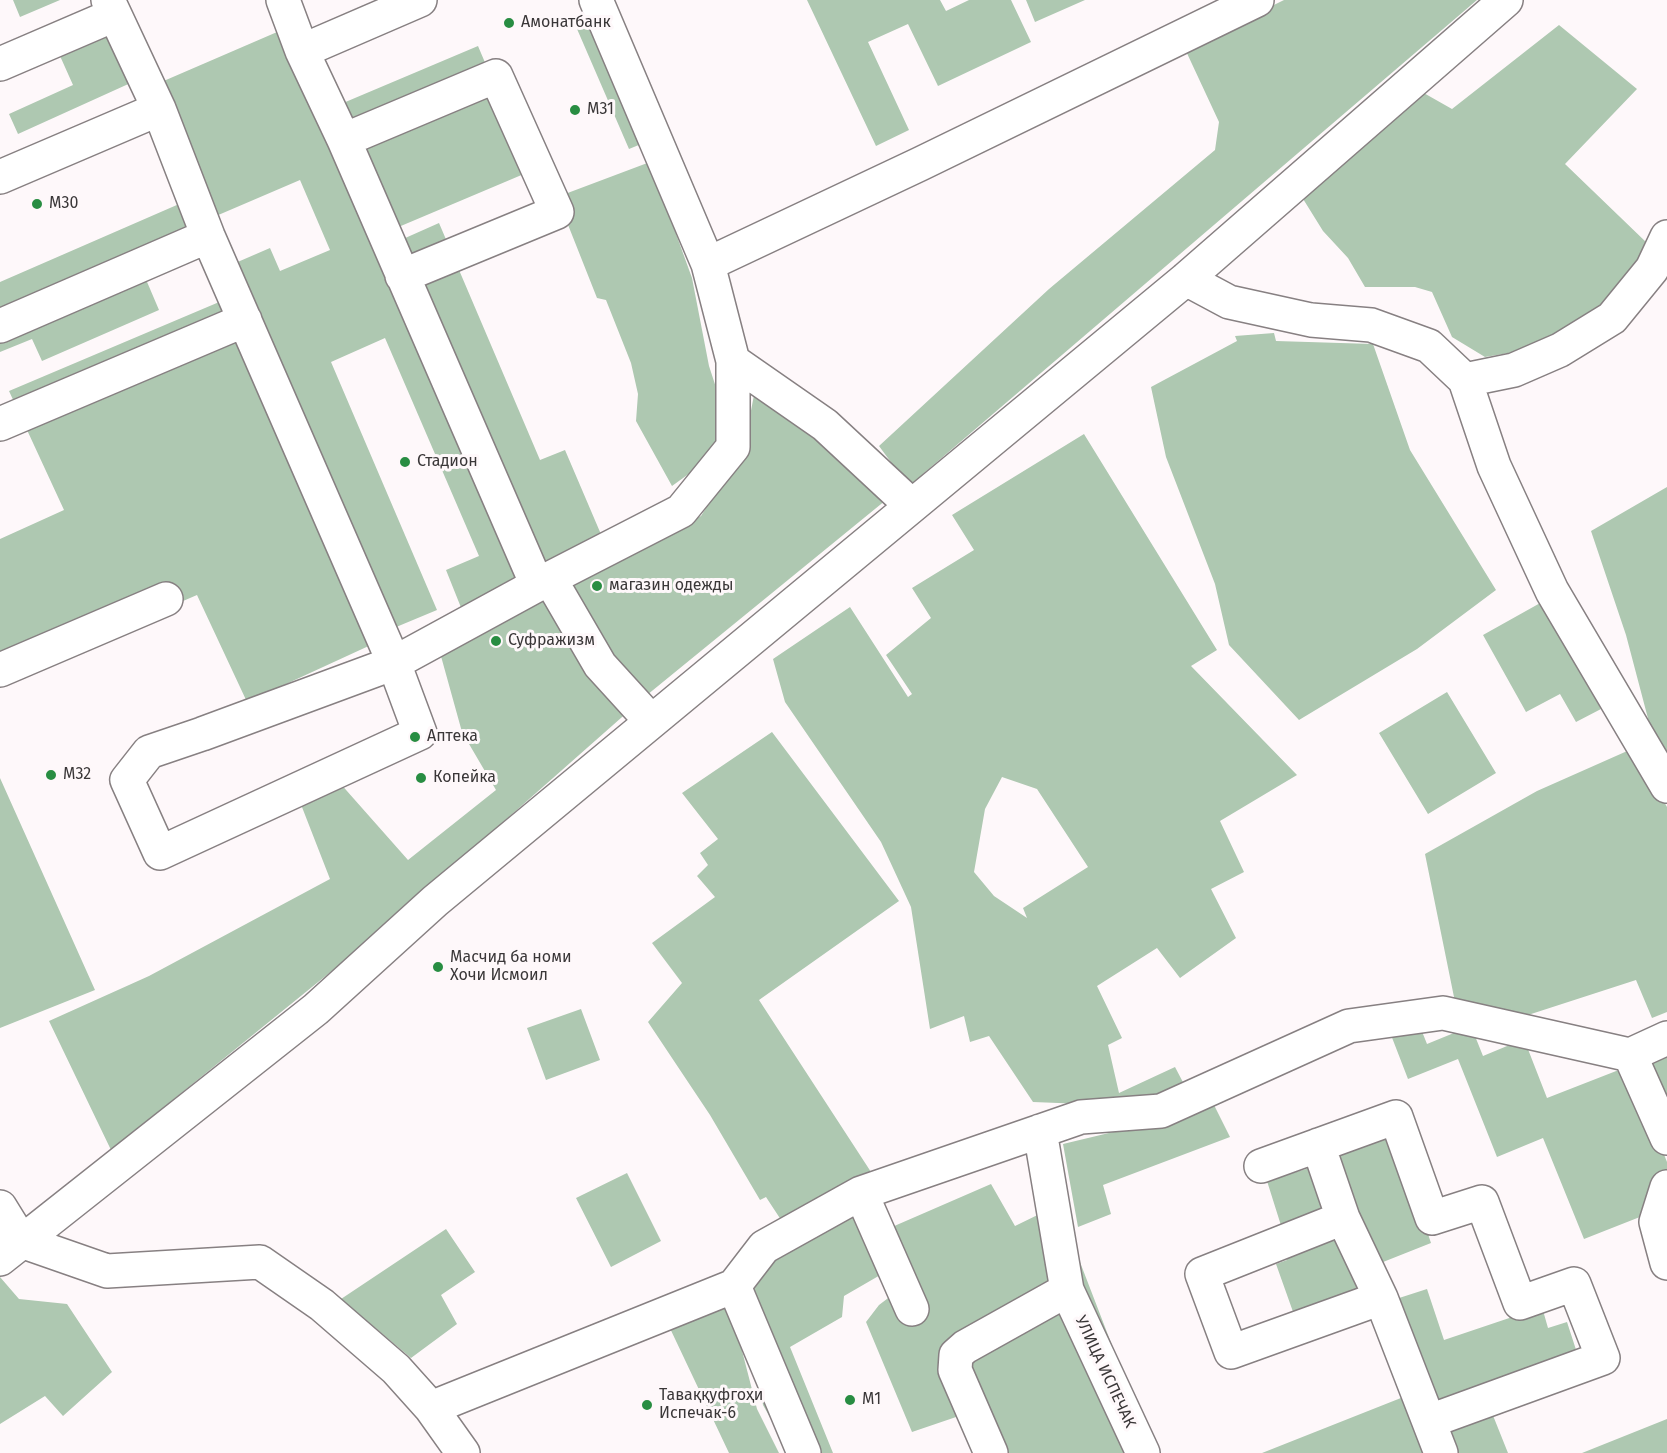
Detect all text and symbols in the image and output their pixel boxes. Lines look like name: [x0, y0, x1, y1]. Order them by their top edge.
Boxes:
place label: Амонатбанк: [521, 13, 611, 33]
marker: Амонатбанк: [502, 16, 516, 30]
place label: М31: [587, 100, 614, 120]
marker: М31: [568, 103, 582, 117]
place label: М30: [49, 194, 78, 214]
marker: М30: [30, 197, 44, 211]
place label: Стадион: [417, 452, 478, 472]
marker: Стадион: [398, 455, 412, 469]
place label: магазин одежды: [609, 576, 734, 596]
marker: магазин одежды: [590, 579, 604, 593]
place label: Суфражизм: [508, 631, 595, 651]
marker: Суфражизм: [489, 634, 503, 648]
place label: Аптека: [427, 727, 478, 747]
marker: Аптека: [408, 730, 422, 744]
place label: М32: [63, 765, 91, 785]
marker: М32: [44, 768, 58, 782]
place label: Копейка: [433, 768, 496, 788]
marker: Копейка: [414, 771, 428, 785]
place label: Масчид ба номи Хочи Исмоил: [450, 948, 572, 986]
marker: Масчид ба номи Хочи Исмоил: [431, 960, 445, 974]
street label: УЛИЦА ИСПЕЧАК: [1071, 1313, 1139, 1431]
place label: Таваққуфгоҳи Испечак-6: [659, 1386, 763, 1424]
place label: М1: [862, 1390, 881, 1410]
marker: М1: [843, 1393, 857, 1407]
marker: Таваққуфгоҳи Испечак-6: [640, 1398, 654, 1412]

